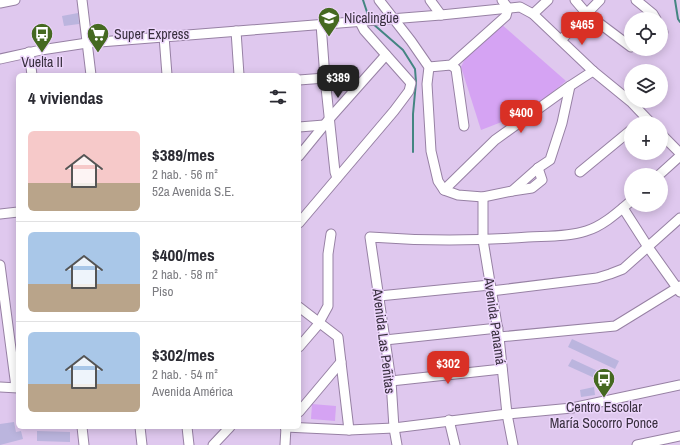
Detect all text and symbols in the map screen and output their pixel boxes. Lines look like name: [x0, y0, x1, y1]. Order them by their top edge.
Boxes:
school or university icon: Nicalingüe: [316, 5, 342, 38]
place label: Nicalingüe: [344, 9, 399, 27]
pin: $465: [558, 12, 606, 46]
map controls: [624, 12, 668, 212]
button: locate: [624, 12, 668, 56]
text: $465: [570, 16, 594, 33]
bus stop icon: Vuelta II: [29, 21, 55, 54]
supermarket icon: Super Express: [85, 21, 111, 54]
place label: Super Express: [114, 25, 190, 43]
place label: Vuelta II: [21, 53, 63, 71]
button: layers: [624, 64, 668, 108]
pin: $389: [314, 65, 362, 99]
text: $389: [326, 69, 350, 86]
text: 4 viviendas: [28, 86, 103, 109]
icon: filters: [267, 86, 289, 108]
pin: $400: [497, 100, 545, 134]
text: $400: [509, 104, 533, 121]
button: +: [624, 116, 668, 160]
text: $389/mes: [152, 143, 215, 166]
icon: home: [60, 147, 108, 195]
text: 2 hab. · 56 m²: [152, 166, 218, 183]
button: −: [624, 168, 668, 212]
text: 52a Avenida S.E.: [152, 183, 234, 200]
text: $400/mes: [152, 243, 215, 266]
icon: home: [60, 248, 108, 296]
text: 2 hab. · 58 m²: [152, 266, 218, 283]
street label: Avenida Panamá: [480, 275, 510, 366]
text: Piso: [152, 283, 173, 300]
street label: Avenida Las Peñitas: [369, 286, 399, 395]
text: $302/mes: [152, 343, 215, 366]
icon: home: [60, 348, 108, 396]
pin: $302: [424, 351, 472, 385]
text: $302: [436, 355, 460, 372]
text: 2 hab. · 54 m²: [152, 366, 218, 383]
bus stop icon: Centro Escolar María Socorro Ponce: [591, 366, 617, 399]
text: Avenida América: [152, 383, 233, 400]
place label: Centro Escolar María Socorro Ponce: [550, 398, 658, 432]

